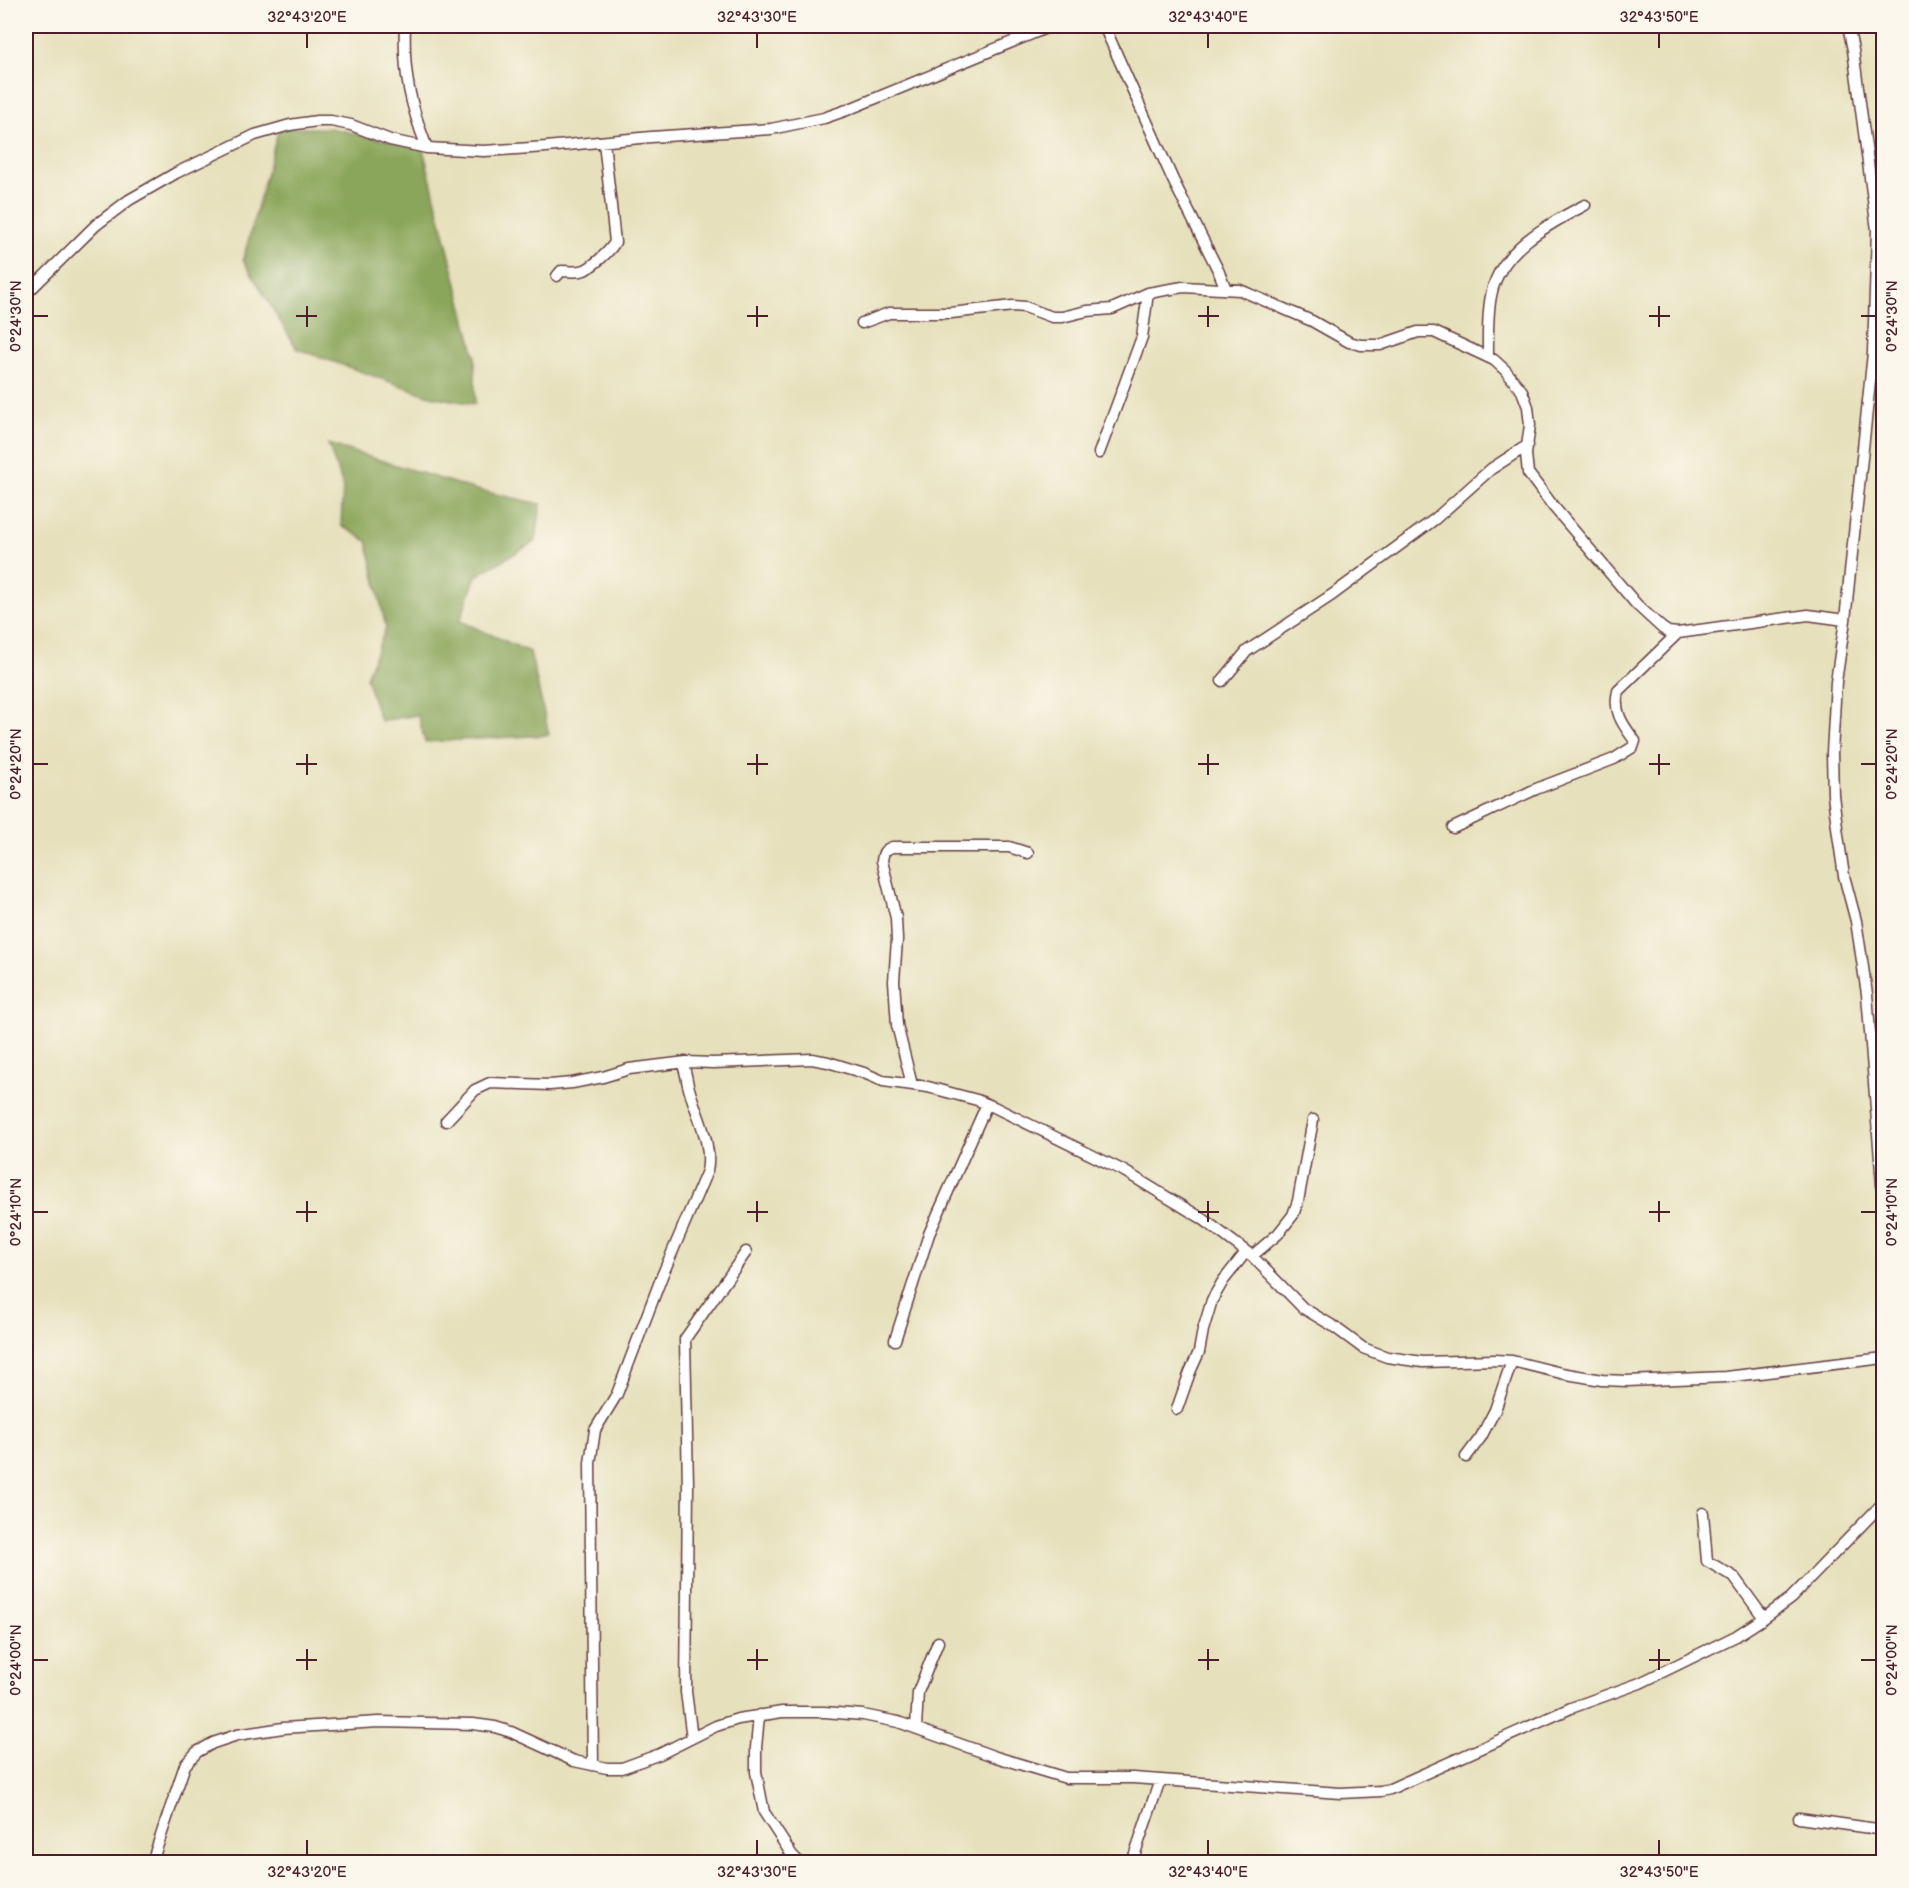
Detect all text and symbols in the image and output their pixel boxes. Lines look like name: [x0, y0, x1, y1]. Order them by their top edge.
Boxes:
text: 32°43'20"E: [267, 8, 347, 27]
text: 32°43'30"E: [717, 8, 797, 27]
text: 32°43'40"E: [1168, 8, 1248, 27]
text: 32°43'50"E: [1619, 8, 1699, 27]
text: 0°24'30"N: [7, 280, 26, 352]
text: 0°24'30"N: [1883, 280, 1902, 352]
text: 0°24'20"N: [7, 728, 26, 800]
text: 0°24'20"N: [1883, 728, 1902, 800]
text: 0°24'10"N: [7, 1178, 26, 1246]
text: 0°24'10"N: [1883, 1178, 1902, 1246]
text: 0°24'00"N: [7, 1624, 26, 1696]
text: 0°24'00"N: [1883, 1624, 1902, 1696]
text: 32°43'20"E: [267, 1863, 347, 1882]
text: 32°43'30"E: [717, 1863, 797, 1882]
text: 32°43'40"E: [1168, 1863, 1248, 1882]
text: 32°43'50"E: [1619, 1863, 1699, 1882]

